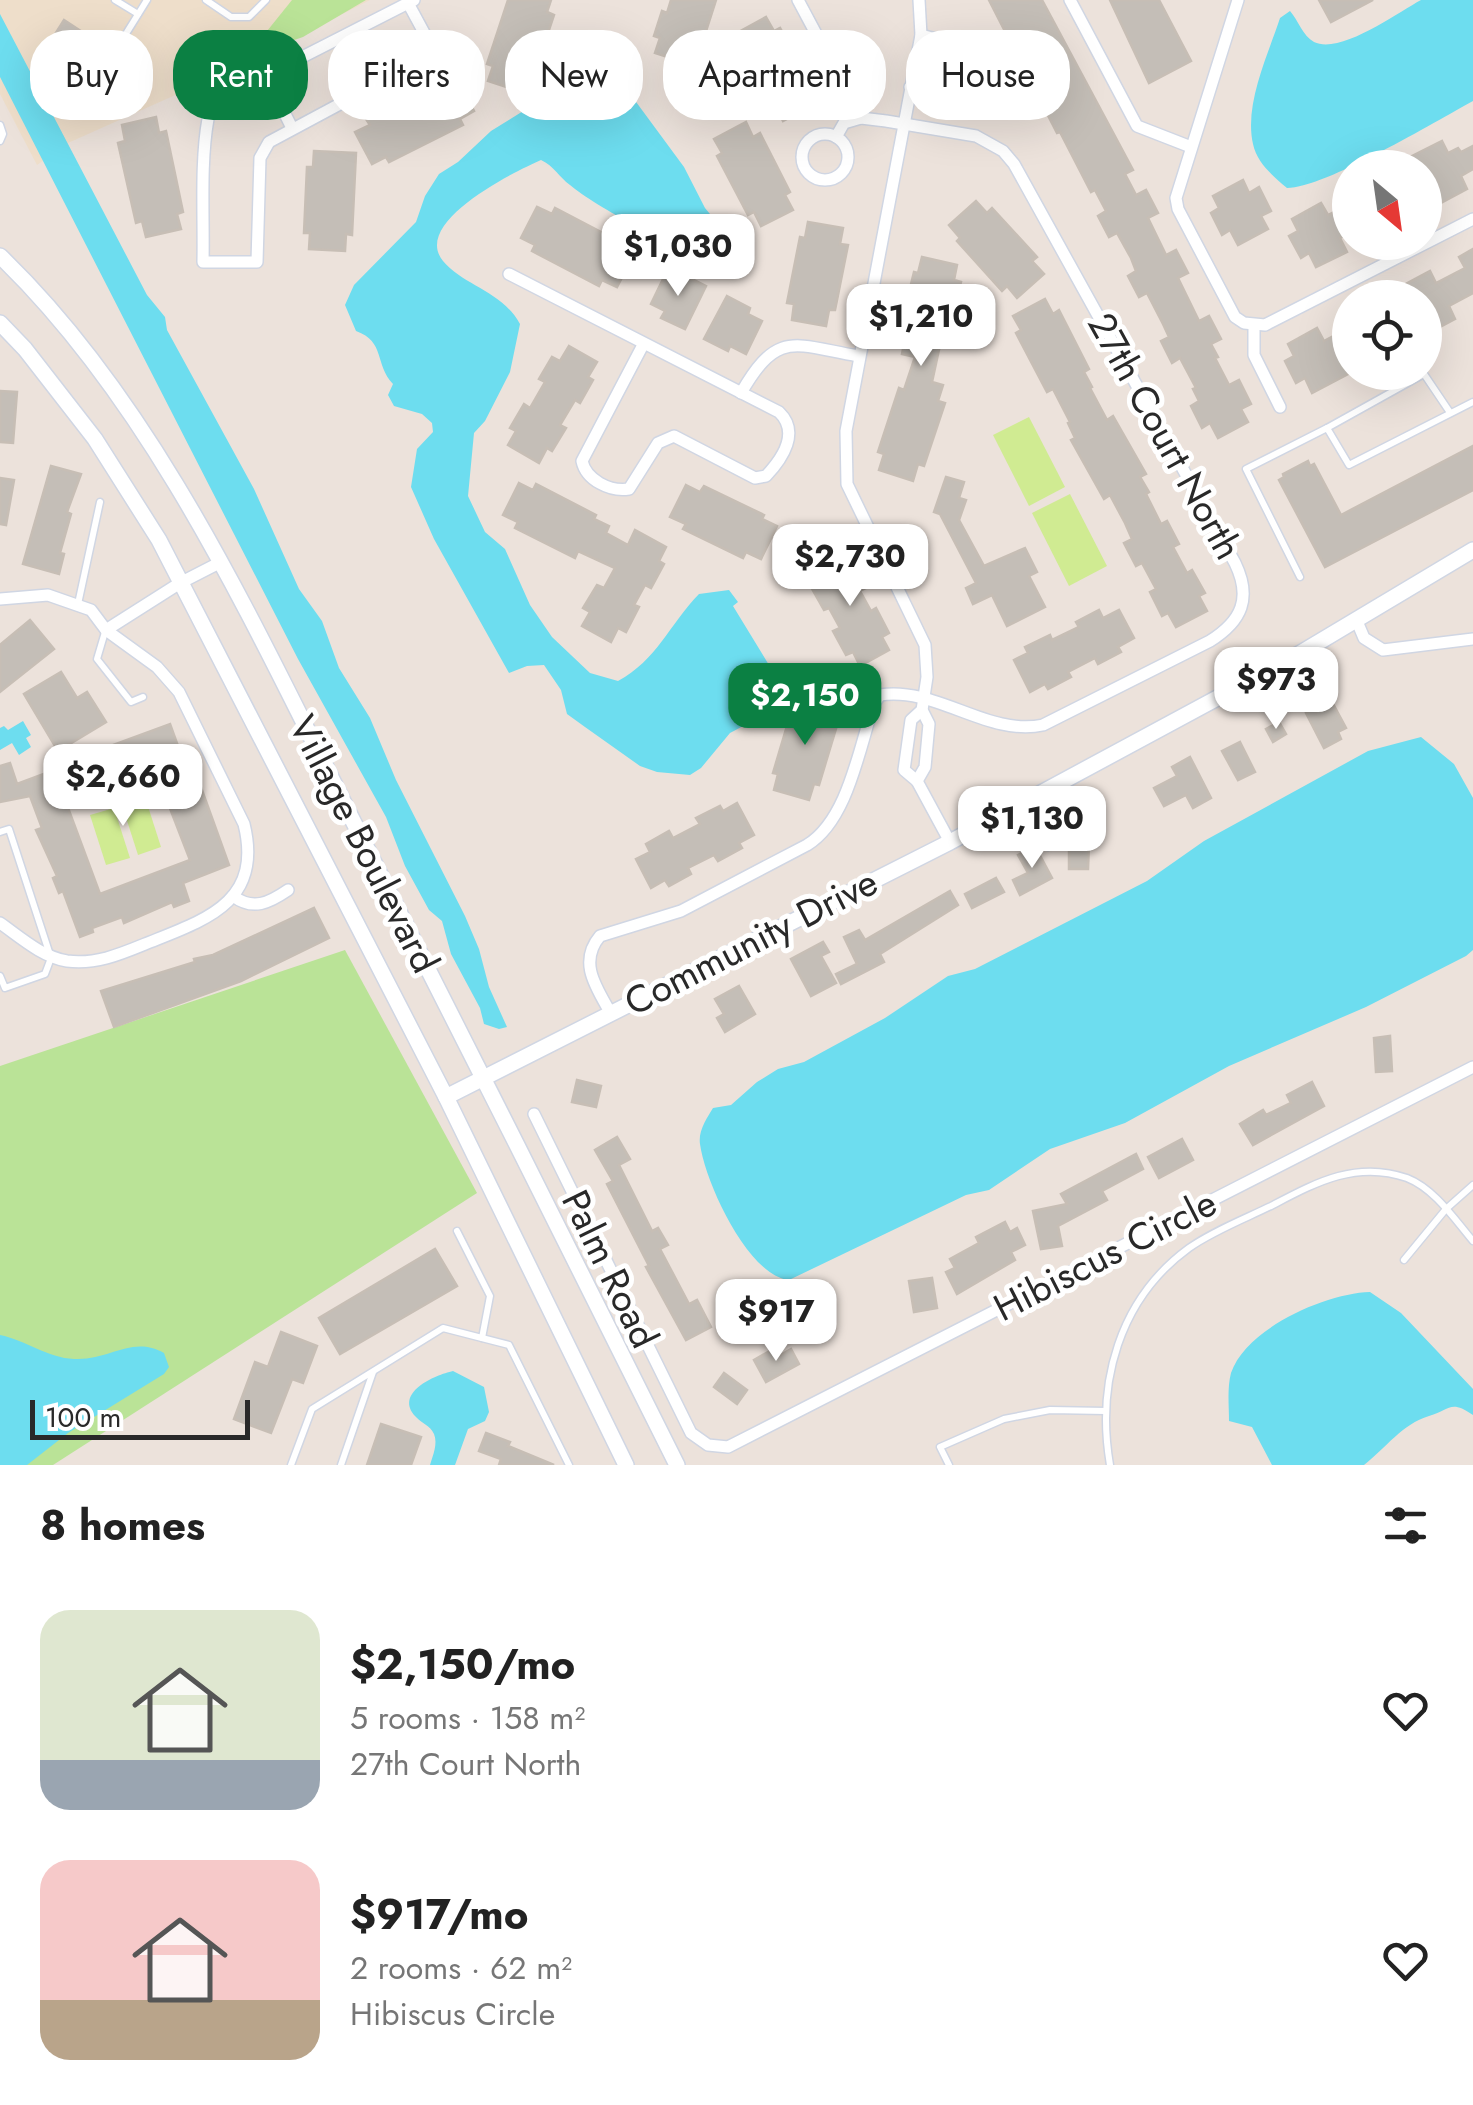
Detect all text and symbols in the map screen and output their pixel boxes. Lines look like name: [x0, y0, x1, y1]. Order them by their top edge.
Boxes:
chip: Buy: [30, 30, 153, 120]
chip: Rent: [173, 30, 308, 120]
chip: Filters: [328, 30, 485, 120]
chip: New: [505, 30, 643, 120]
chip: Apartment: [663, 30, 886, 120]
chip: House: [906, 30, 1070, 120]
north arrow: [1332, 150, 1442, 260]
map controls: [1332, 150, 1442, 390]
pin: $1,030: [597, 214, 759, 299]
text: $1,030: [624, 223, 732, 269]
button: locate: [1332, 280, 1442, 390]
pin: $1,210: [840, 284, 1002, 369]
text: $1,210: [868, 293, 974, 339]
street label: 27th Court North: [1075, 302, 1256, 569]
pin: $2,730: [769, 524, 931, 609]
text: $2,730: [794, 533, 906, 579]
pin: $973: [1217, 647, 1335, 732]
text: $973: [1236, 656, 1316, 702]
pin: $2,150: [724, 663, 886, 748]
text: $2,150: [750, 672, 860, 718]
street label: Village Boulevard: [276, 705, 453, 982]
pin: $2,660: [42, 744, 204, 829]
text: $2,660: [65, 753, 181, 799]
pin: $1,130: [951, 786, 1113, 871]
text: $1,130: [980, 795, 1084, 841]
street label: Community Drive: [615, 854, 887, 1029]
street label: Hibiscus Circle: [984, 1175, 1226, 1334]
street label: Palm Road: [549, 1180, 672, 1357]
pin: $917: [717, 1279, 835, 1364]
text: $917: [738, 1288, 814, 1334]
scale bar: [30, 1395, 250, 1440]
text: 100 m: [45, 1397, 121, 1438]
text: 8 homes: [40, 1495, 205, 1556]
icon: filters: [1378, 1498, 1433, 1553]
text: $2,150/mo: [350, 1634, 575, 1695]
icon: home: [120, 1650, 240, 1770]
icon: heart: [1378, 1683, 1433, 1738]
text: 5 rooms · 158 m²: [350, 1695, 585, 1741]
text: 27th Court North: [350, 1741, 581, 1787]
text: $917/mo: [350, 1884, 529, 1945]
icon: home: [120, 1900, 240, 2020]
icon: heart: [1378, 1933, 1433, 1988]
text: 2 rooms · 62 m²: [350, 1945, 572, 1991]
text: Hibiscus Circle: [350, 1991, 555, 2037]

